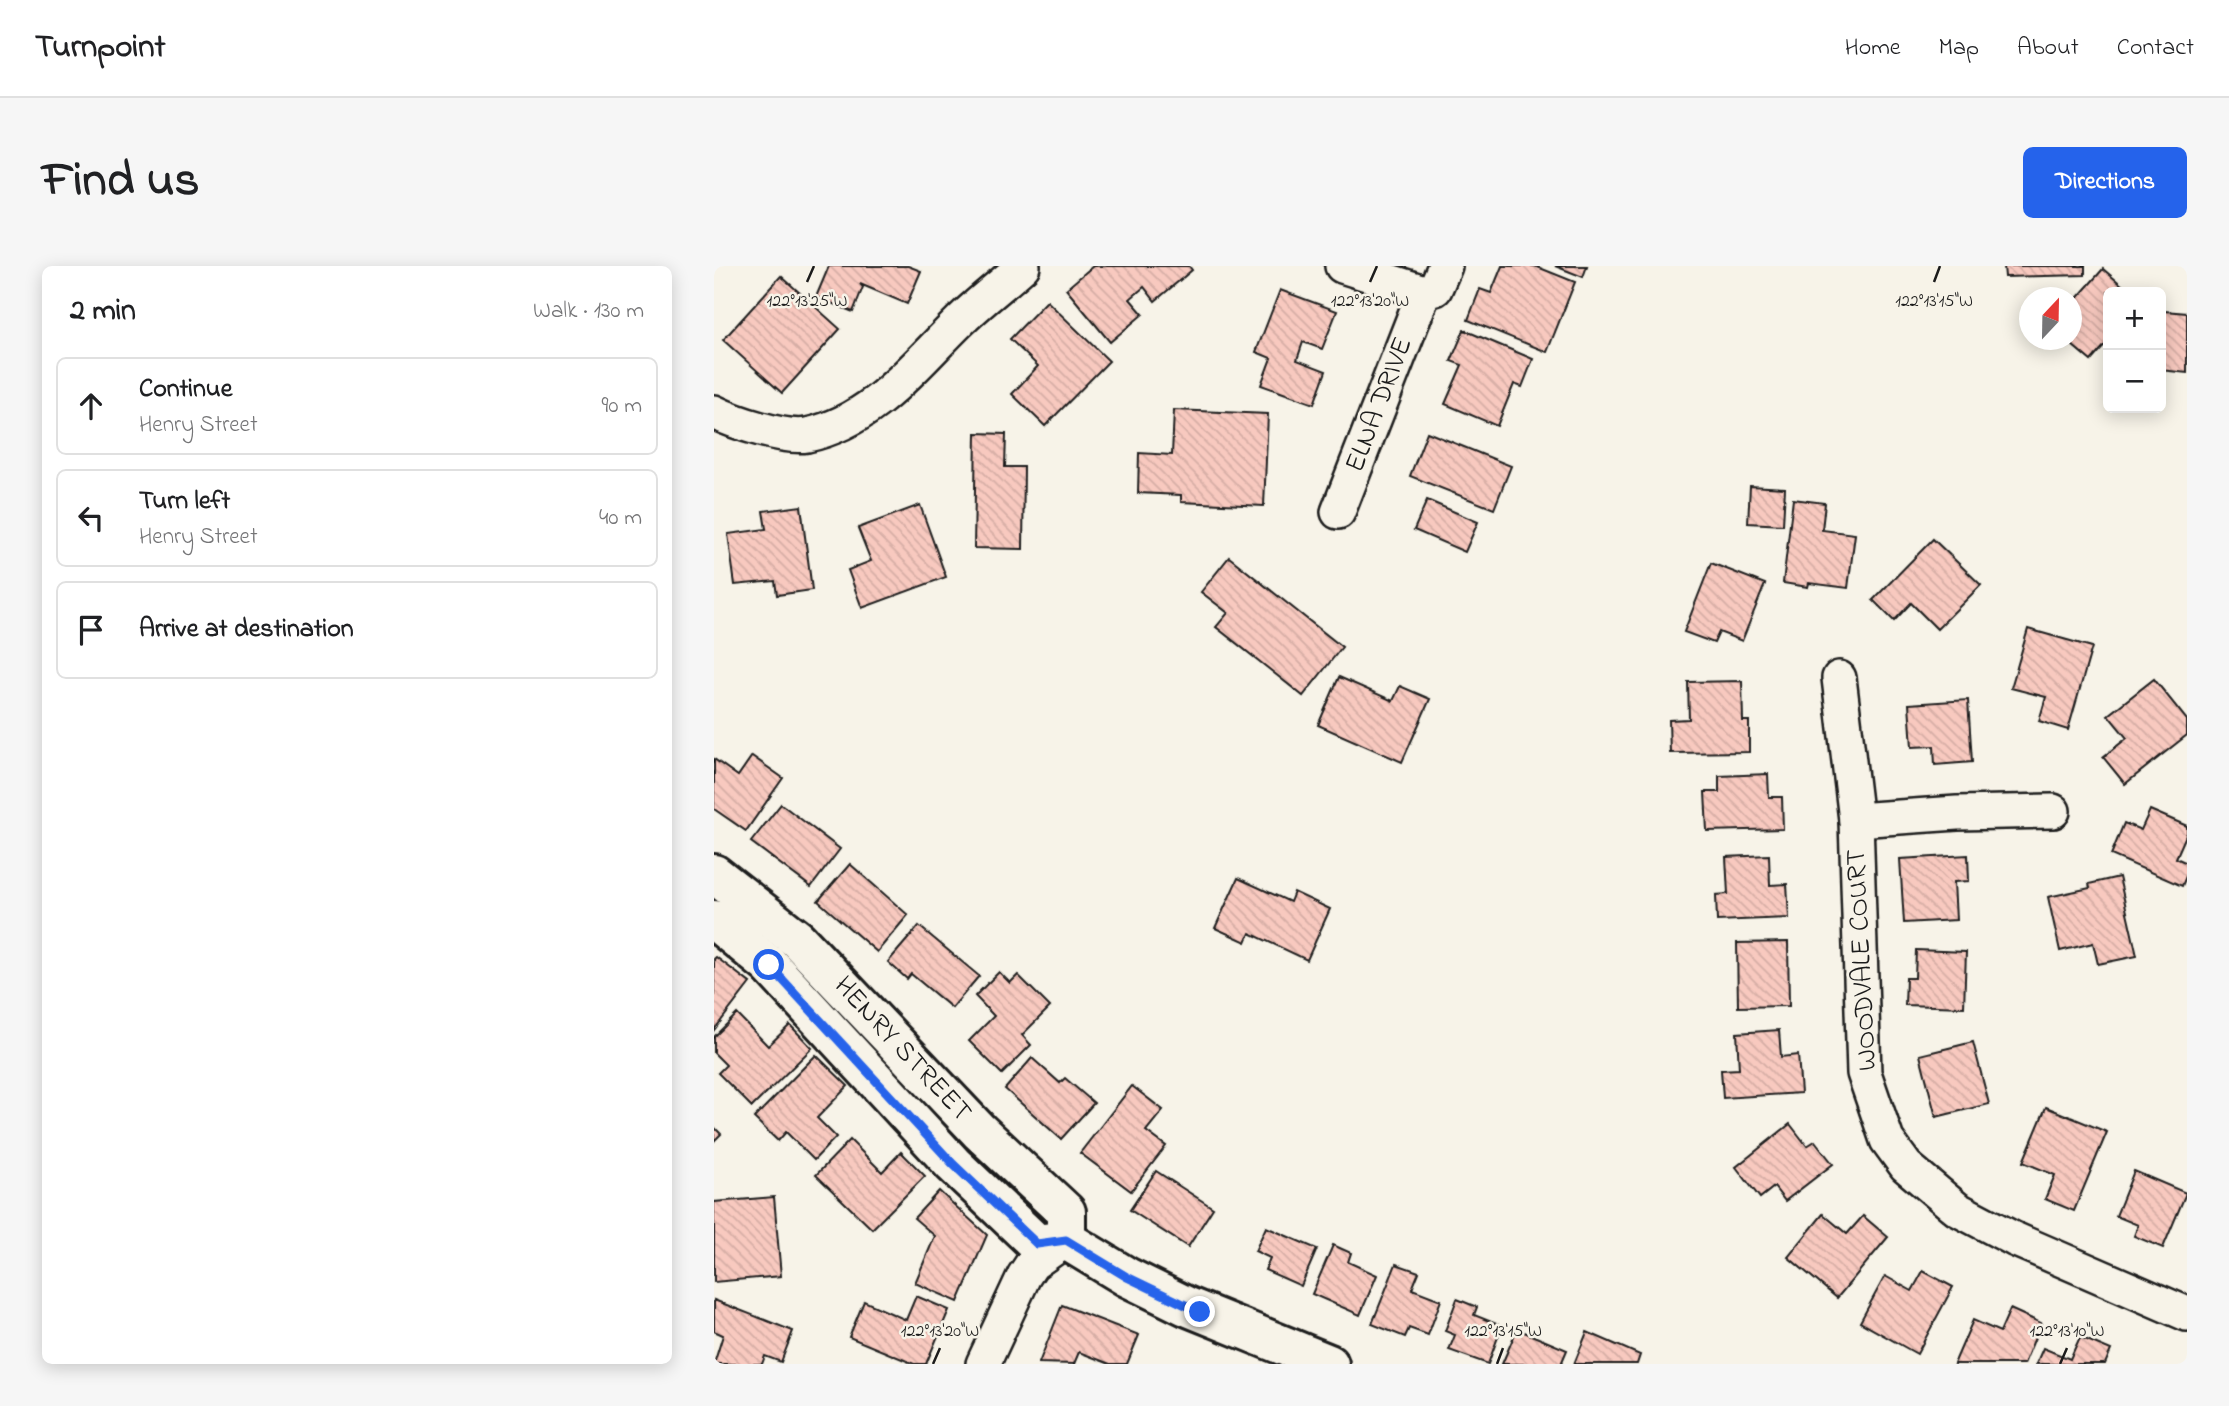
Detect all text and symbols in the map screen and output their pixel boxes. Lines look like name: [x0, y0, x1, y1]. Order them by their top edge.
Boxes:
text: Turnpoint: [35, 24, 166, 72]
text: Home: [1845, 31, 1901, 66]
text: Map: [1939, 31, 1979, 66]
text: About: [2017, 31, 2079, 66]
text: Contact: [2117, 31, 2194, 66]
text: Find us: [42, 146, 199, 218]
button: Directions: [2023, 147, 2187, 218]
north arrow: [2019, 287, 2082, 350]
map controls: [2103, 287, 2166, 413]
button: +: [2103, 287, 2166, 350]
text: 122°13'25"W: [767, 289, 847, 315]
text: 122°13'20"W: [1331, 289, 1409, 315]
text: 122°13'15"W: [1895, 289, 1973, 315]
text: 2 min: [70, 290, 136, 334]
text: Walk · 130 m: [533, 295, 644, 328]
street label: ELNA DRIVE: [1335, 332, 1425, 478]
button: −: [2103, 350, 2166, 413]
text: Continue: [139, 371, 232, 409]
icon: ahead: [72, 387, 110, 425]
text: 90 m: [602, 390, 642, 423]
text: Henry Street: [139, 409, 258, 442]
text: Turn left: [139, 483, 230, 521]
icon: left: [72, 499, 110, 537]
text: 40 m: [599, 502, 642, 535]
text: Henry Street: [139, 521, 258, 554]
icon: arrive: [72, 611, 110, 649]
text: Arrive at destination: [139, 611, 354, 649]
street label: WOODVALE COURT: [1837, 848, 1889, 1072]
route start: [753, 949, 784, 980]
street label: HENRY STREET: [823, 968, 981, 1132]
route end: [1184, 1296, 1215, 1327]
text: 122°13'20"W: [901, 1319, 979, 1345]
text: 122°13'15"W: [1464, 1319, 1542, 1345]
text: 122°13'10"W: [2029, 1319, 2105, 1345]

